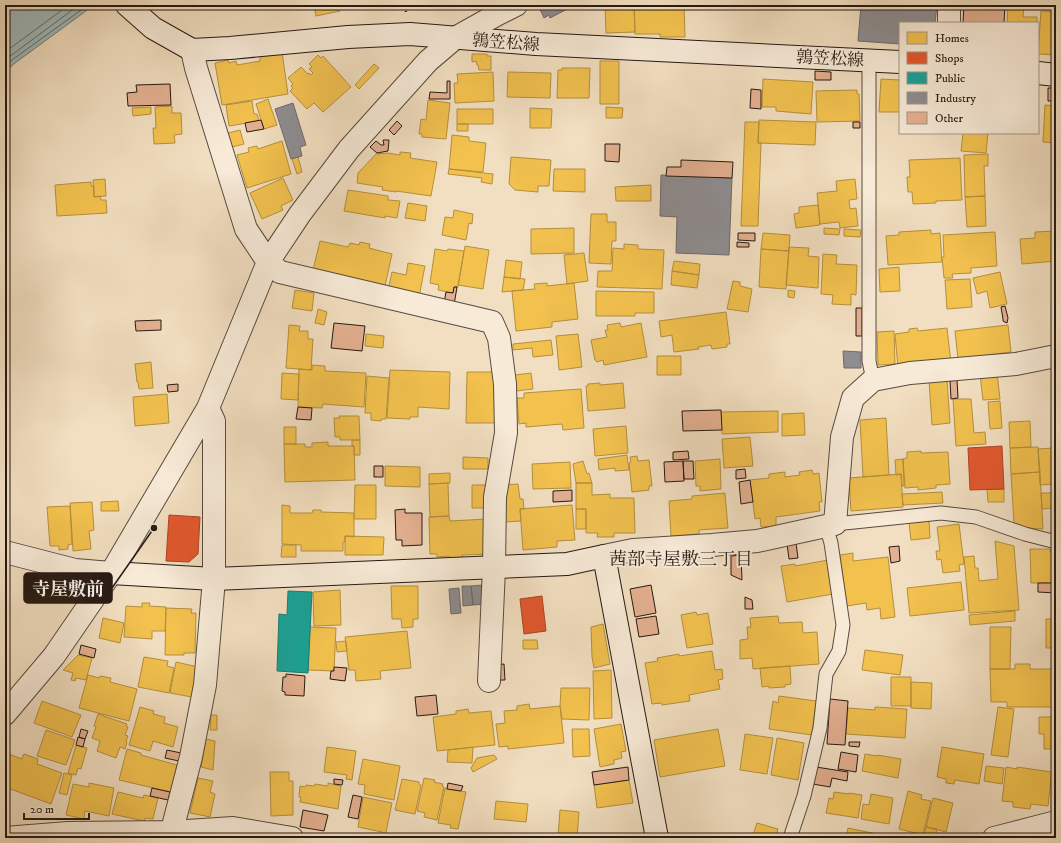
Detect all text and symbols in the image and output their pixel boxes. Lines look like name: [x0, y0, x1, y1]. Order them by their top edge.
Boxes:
legend: [899, 22, 1039, 134]
street label: 鶉笠松線: [471, 30, 541, 56]
text: Homes: [935, 31, 969, 46]
street label: 鶉笠松線: [795, 46, 864, 72]
text: Shops: [935, 51, 963, 66]
text: Public: [935, 71, 965, 86]
text: Industry: [935, 91, 976, 106]
text: Other: [935, 111, 964, 126]
district label: 茜部寺屋敷三丁目: [609, 549, 753, 571]
callout: 寺屋敷前: [24, 573, 112, 603]
text: 寺屋敷前: [32, 579, 104, 601]
scale bar: [24, 795, 89, 821]
text: 20 m: [30, 802, 54, 817]

